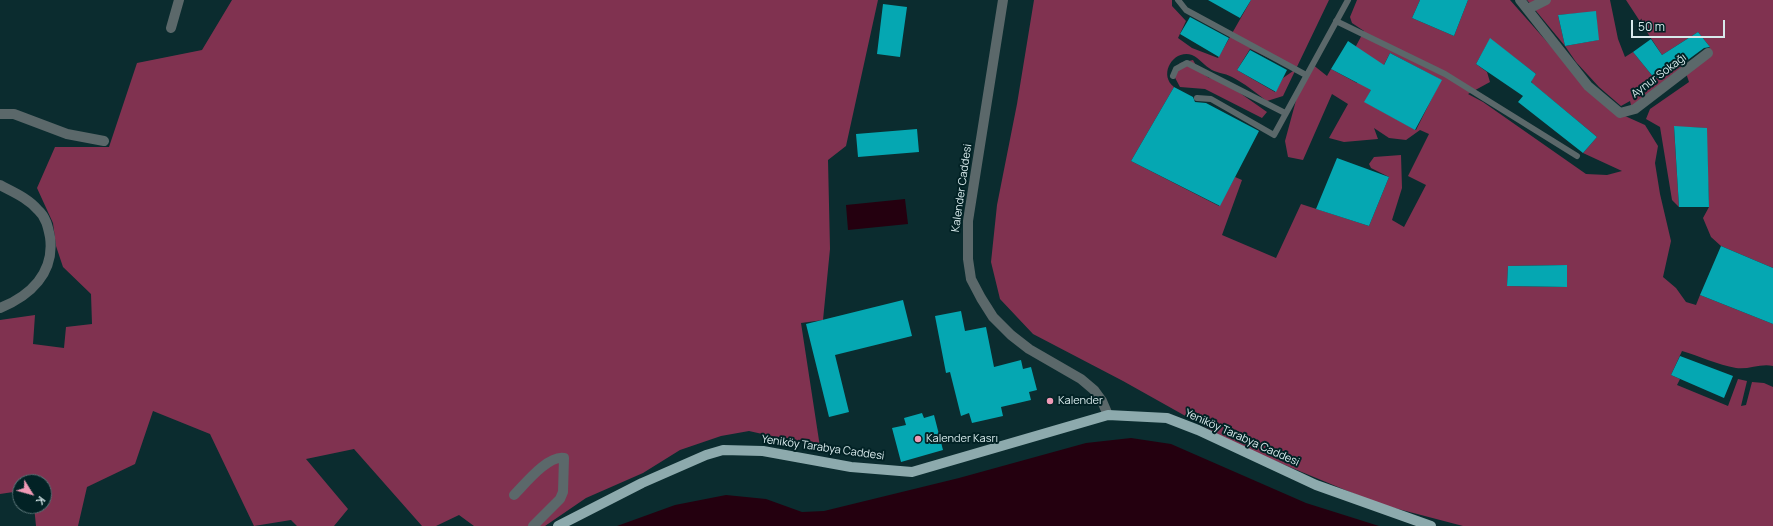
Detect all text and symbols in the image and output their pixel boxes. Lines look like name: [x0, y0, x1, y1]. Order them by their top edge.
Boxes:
scale bar: [1633, 12, 1727, 38]
text: 50 m: [1638, 18, 1665, 35]
street label: Aynur Sokağı: [1629, 51, 1689, 101]
street label: Kalender Caddesi: [949, 143, 975, 233]
place label: Kalender: [1058, 394, 1103, 408]
marker: Kalender: [1045, 396, 1055, 406]
street label: Yeniköy Tarabya Caddesi: [1183, 407, 1301, 469]
place label: Kalender Kasrı: [926, 432, 998, 446]
street label: Yeniköy Tarabya Caddesi: [761, 433, 885, 463]
marker: Kalender Kasrı: [913, 434, 923, 444]
north arrow: [12, 474, 52, 514]
text: K: [33, 494, 49, 508]

